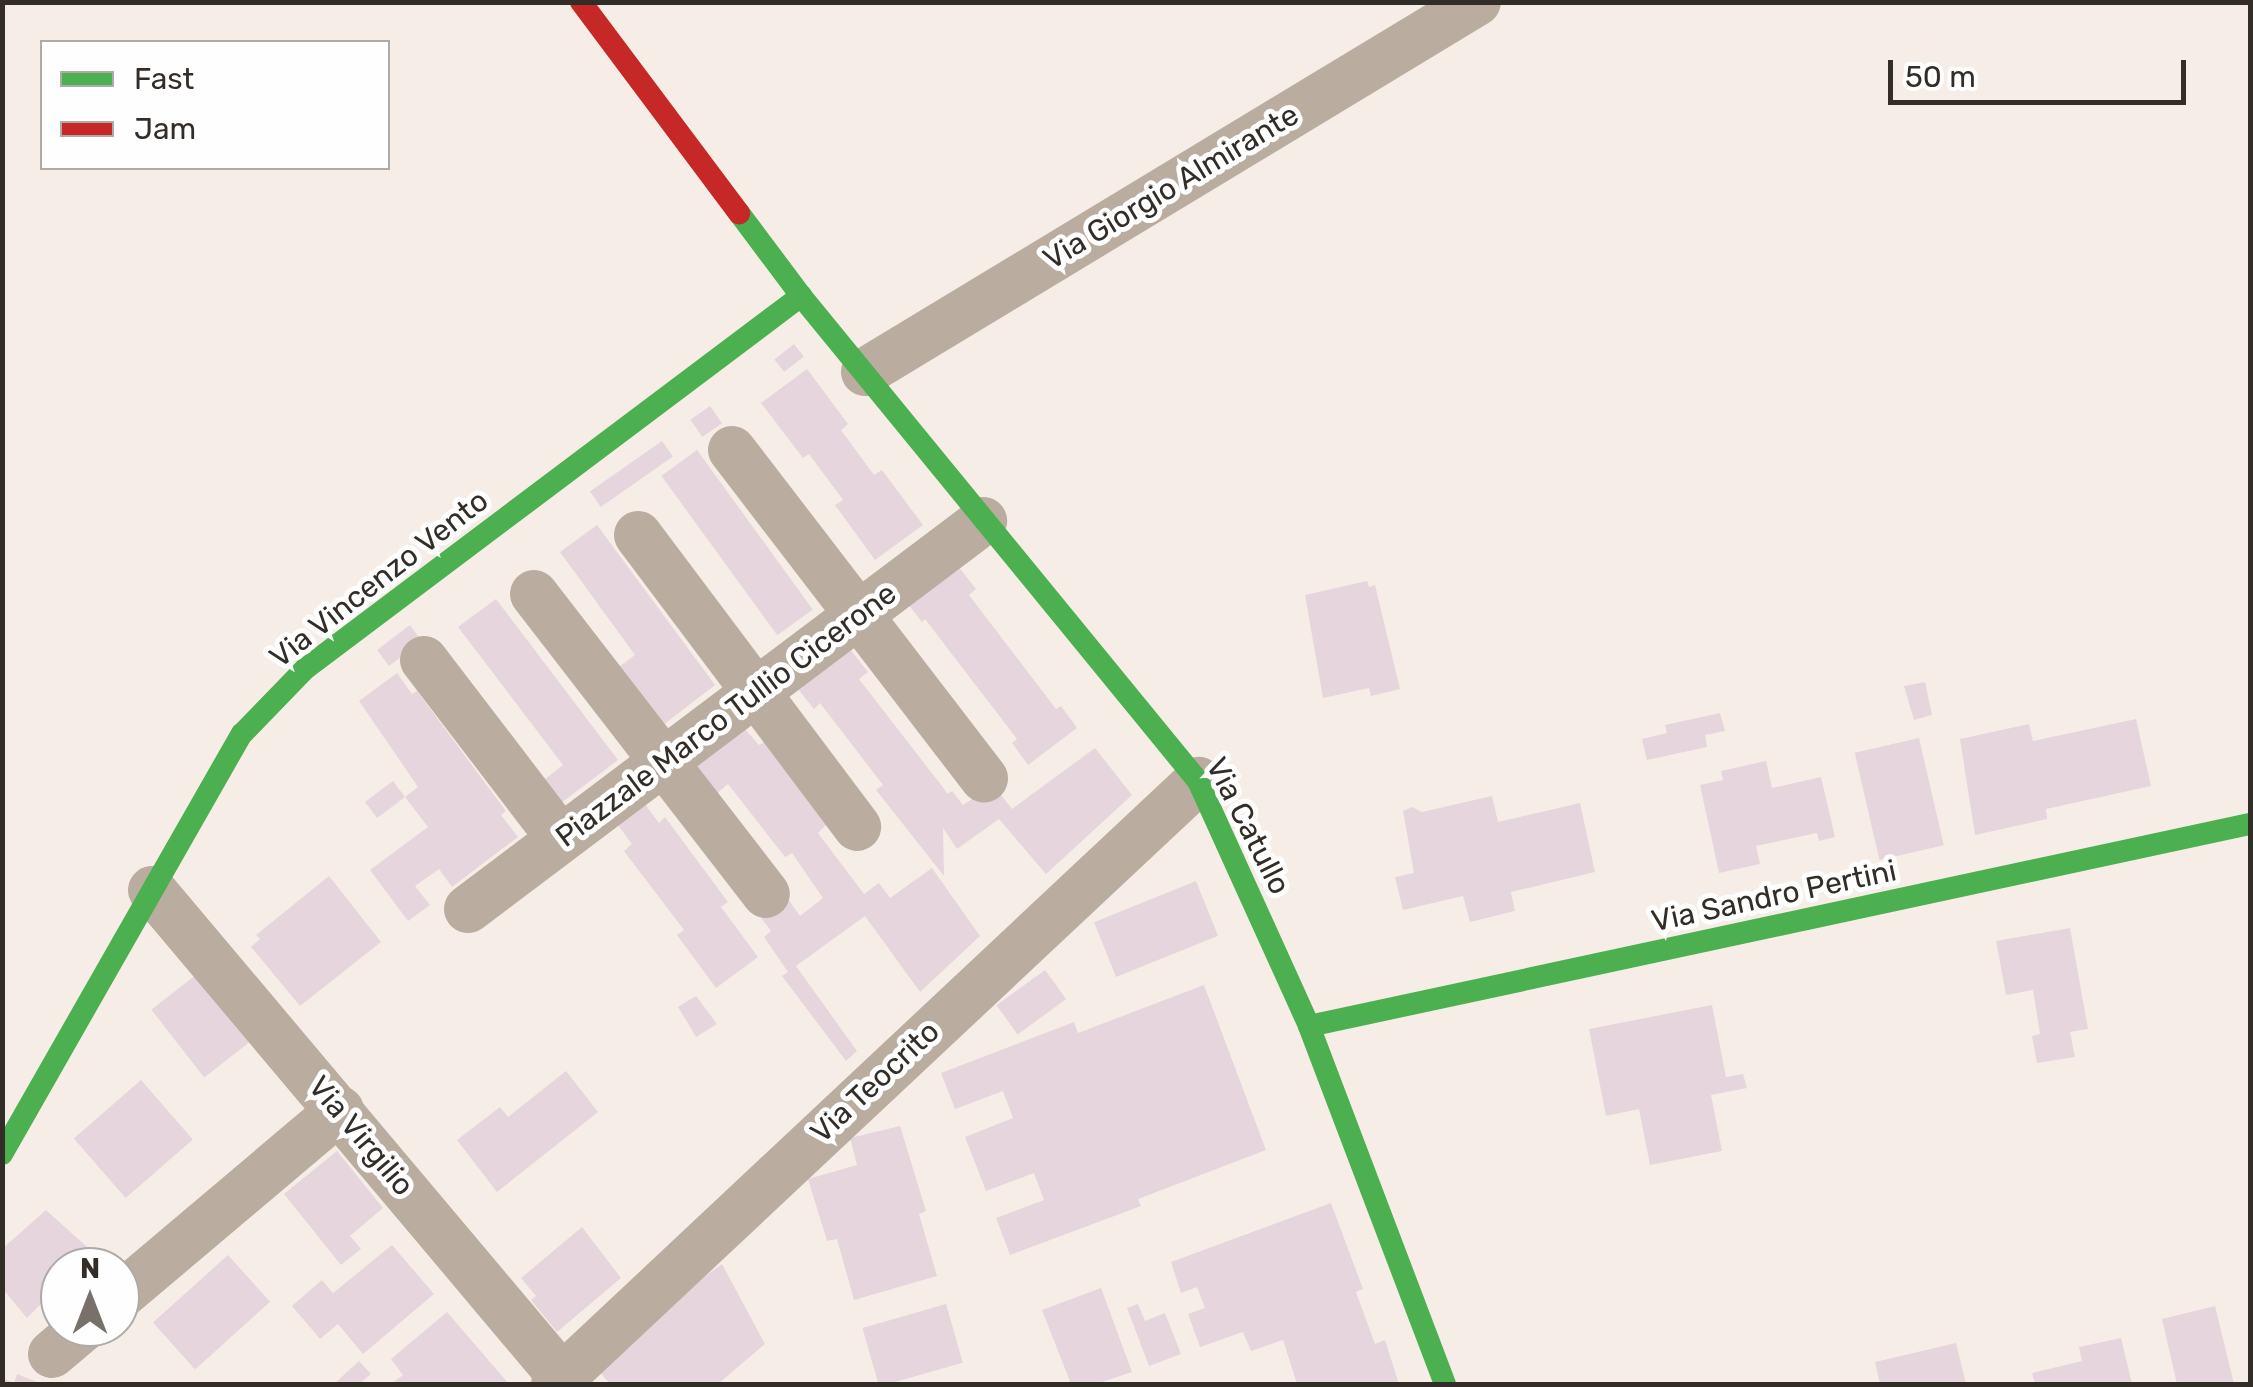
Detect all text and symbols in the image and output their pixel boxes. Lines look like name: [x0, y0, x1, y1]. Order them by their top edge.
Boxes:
legend: [40, 40, 390, 170]
scale bar: [1893, 40, 2190, 102]
text: 50 m: [1905, 59, 1976, 95]
text: Fast: [134, 61, 194, 97]
street label: Via Giorgio Almirante: [1037, 96, 1305, 278]
text: Jam: [134, 111, 196, 147]
street label: Via Vincenzo Vento: [262, 482, 496, 676]
street label: Piazzale Marco Tullio Cicerone: [548, 575, 904, 855]
street label: Via Catullo: [1198, 752, 1298, 900]
street label: Via Sandro Pertini: [1648, 852, 1900, 940]
street label: Via Teocrito: [803, 1013, 947, 1151]
street label: Via Virgilio: [300, 1069, 422, 1203]
north arrow: [40, 1247, 140, 1347]
text: N: [80, 1252, 100, 1285]

